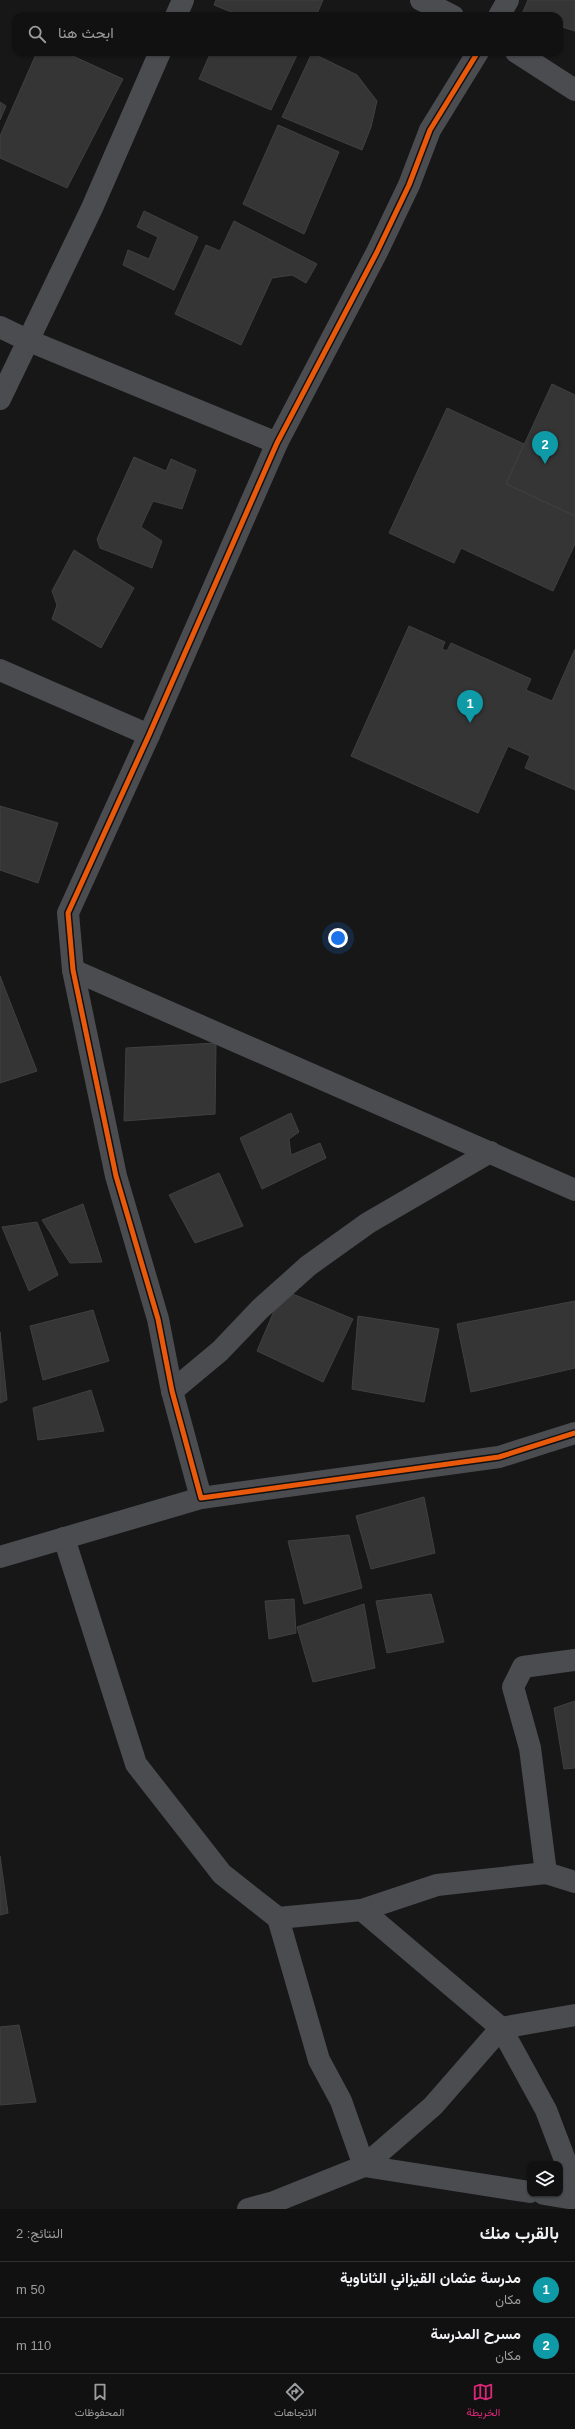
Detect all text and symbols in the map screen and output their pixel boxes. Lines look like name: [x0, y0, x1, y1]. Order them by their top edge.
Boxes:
search box: [12, 12, 563, 56]
icon: search: [26, 23, 48, 45]
text: ابحث هنا: [58, 24, 114, 41]
pin: 2: [532, 431, 558, 464]
pin: 1: [457, 690, 483, 723]
your location: [328, 928, 348, 948]
map controls: [527, 2161, 563, 2197]
button: layers: [527, 2161, 563, 2197]
text: بالقرب منك: [480, 2224, 559, 2243]
text: النتائج: 2: [16, 2226, 63, 2241]
text: مدرسة عثمان القيزاني الثاناوية: [340, 2269, 521, 2286]
text: 50 m: [16, 2282, 45, 2297]
text: 1: [542, 2282, 550, 2297]
text: مكان: [495, 2292, 521, 2307]
text: مسرح المدرسة: [430, 2325, 521, 2342]
text: 110 m: [16, 2338, 51, 2353]
text: 2: [542, 2338, 550, 2353]
text: مكان: [495, 2348, 521, 2363]
tab: المحفوظات: [75, 2381, 124, 2422]
tab: الاتجاهات: [274, 2381, 317, 2422]
tab: الخريطة: [466, 2381, 500, 2422]

